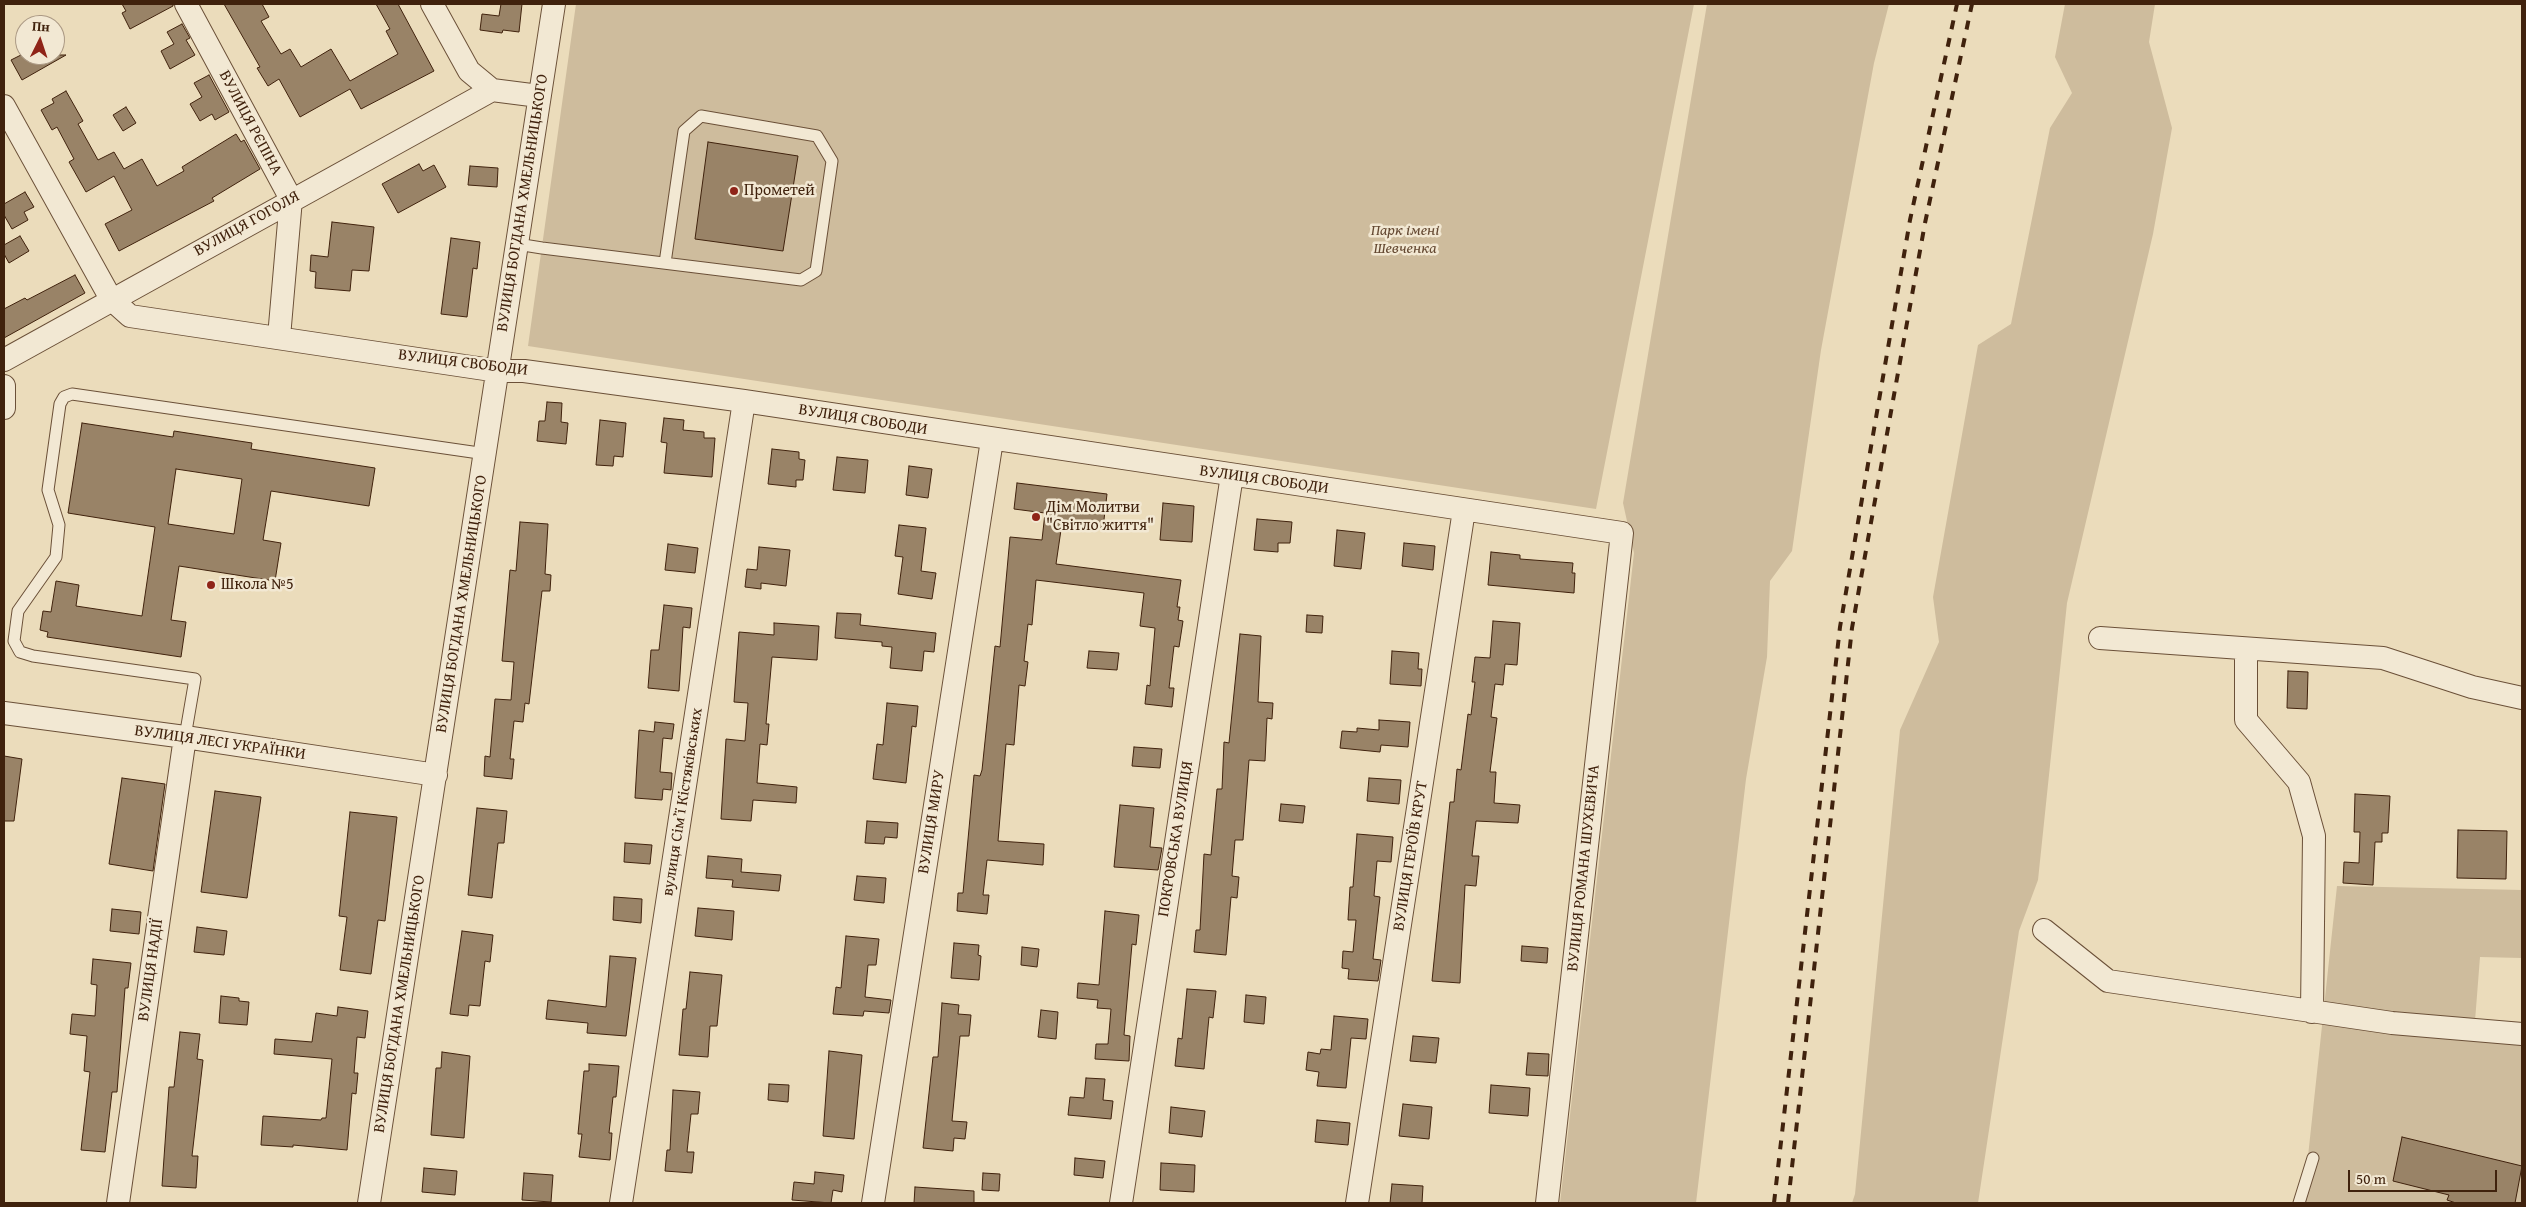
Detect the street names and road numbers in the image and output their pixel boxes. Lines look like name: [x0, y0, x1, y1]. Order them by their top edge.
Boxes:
street label: ВУЛИЦЯ РЄПІНА: [214, 67, 286, 179]
street label: ВУЛИЦЯ БОГДАНА ХМЕЛЬНИЦЬКОГО: [493, 73, 553, 333]
street label: ВУЛИЦЯ ГОГОЛЯ: [191, 187, 303, 261]
street label: ВУЛИЦЯ СВОБОДИ: [397, 346, 529, 380]
street label: ВУЛИЦЯ СВОБОДИ: [797, 400, 929, 440]
street label: ВУЛИЦЯ СВОБОДИ: [1198, 461, 1330, 499]
street label: ВУЛИЦЯ БОГДАНА ХМЕЛЬНИЦЬКОГО: [432, 474, 492, 734]
street label: вулиця Сімʼї Кістяківських: [659, 707, 707, 897]
street label: ВУЛИЦЯ ЛЕСІ УКРАЇНКИ: [133, 721, 307, 765]
street label: ПОКРОВСЬКА ВУЛИЦЯ: [1154, 760, 1198, 918]
street label: ВУЛИЦЯ РОМАНА ШУХЕВИЧА: [1564, 764, 1604, 972]
street label: ВУЛИЦЯ МИРУ: [914, 769, 950, 875]
street label: ВУЛИЦЯ ГЕРОЇВ КРУТ: [1390, 780, 1432, 932]
street label: ВУЛИЦЯ БОГДАНА ХМЕЛЬНИЦЬКОГО: [370, 874, 430, 1134]
street label: ВУЛИЦЯ НАДІЇ: [134, 917, 168, 1023]

